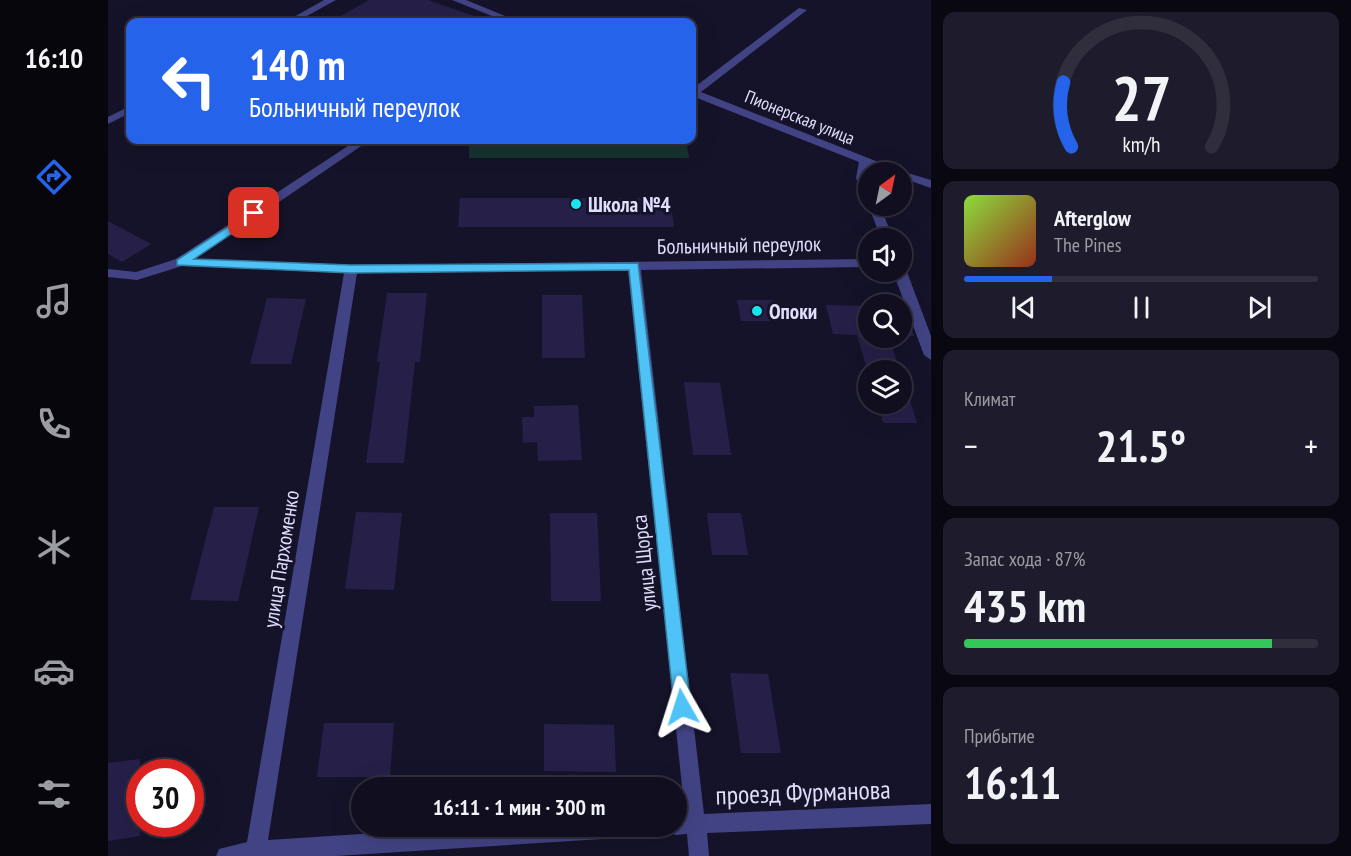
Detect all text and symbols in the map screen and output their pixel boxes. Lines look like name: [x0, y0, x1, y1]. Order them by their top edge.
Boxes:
text: 140 m: [249, 37, 346, 92]
text: 16:10: [25, 41, 83, 75]
icon: left: [150, 42, 228, 120]
text: 27: [1111, 58, 1171, 139]
street label: Пионерская улица: [742, 85, 858, 149]
text: Больничный переулок: [249, 90, 460, 124]
text: km/h: [1122, 131, 1160, 159]
icon: directions: [33, 156, 75, 198]
north arrow: [858, 162, 912, 216]
map controls: [858, 162, 912, 414]
pin: [228, 187, 279, 238]
place label: Школа №4: [588, 191, 671, 218]
icon: arrive: [237, 196, 270, 229]
marker: Школа №4: [569, 197, 583, 211]
text: Afterglow: [1054, 204, 1131, 232]
button: sound: [858, 228, 912, 282]
street label: Больничный переулок: [657, 230, 821, 260]
text: The Pines: [1054, 232, 1121, 258]
icon: music: [33, 280, 75, 322]
icon: previous: [1007, 291, 1040, 324]
icon: pause: [1125, 291, 1158, 324]
icon: next: [1243, 291, 1276, 324]
button: search: [858, 294, 912, 348]
place label: Опоки: [769, 298, 817, 325]
marker: Опоки: [750, 304, 764, 318]
button: layers: [858, 360, 912, 414]
text: Климат: [964, 386, 1015, 412]
icon: phone: [33, 403, 75, 445]
text: 21.5°: [1096, 416, 1186, 474]
text: −: [964, 424, 978, 467]
text: +: [1304, 424, 1318, 467]
street label: улица Пархоменко: [257, 488, 305, 630]
street label: улица Щорса: [626, 513, 662, 613]
icon: climate: [33, 526, 75, 568]
text: Запас хода · 87%: [964, 546, 1085, 572]
text: 435 km: [964, 576, 1086, 634]
icon: car: [33, 650, 75, 692]
position arrow: [650, 675, 714, 739]
text: Прибытие: [964, 723, 1035, 749]
text: 16:11: [964, 753, 1061, 811]
speed limit sign: 30: [126, 759, 204, 837]
street label: проезд Фурманова: [715, 772, 891, 812]
icon: filters: [33, 773, 75, 815]
text: 16:11 · 1 мин · 300 m: [433, 793, 605, 821]

